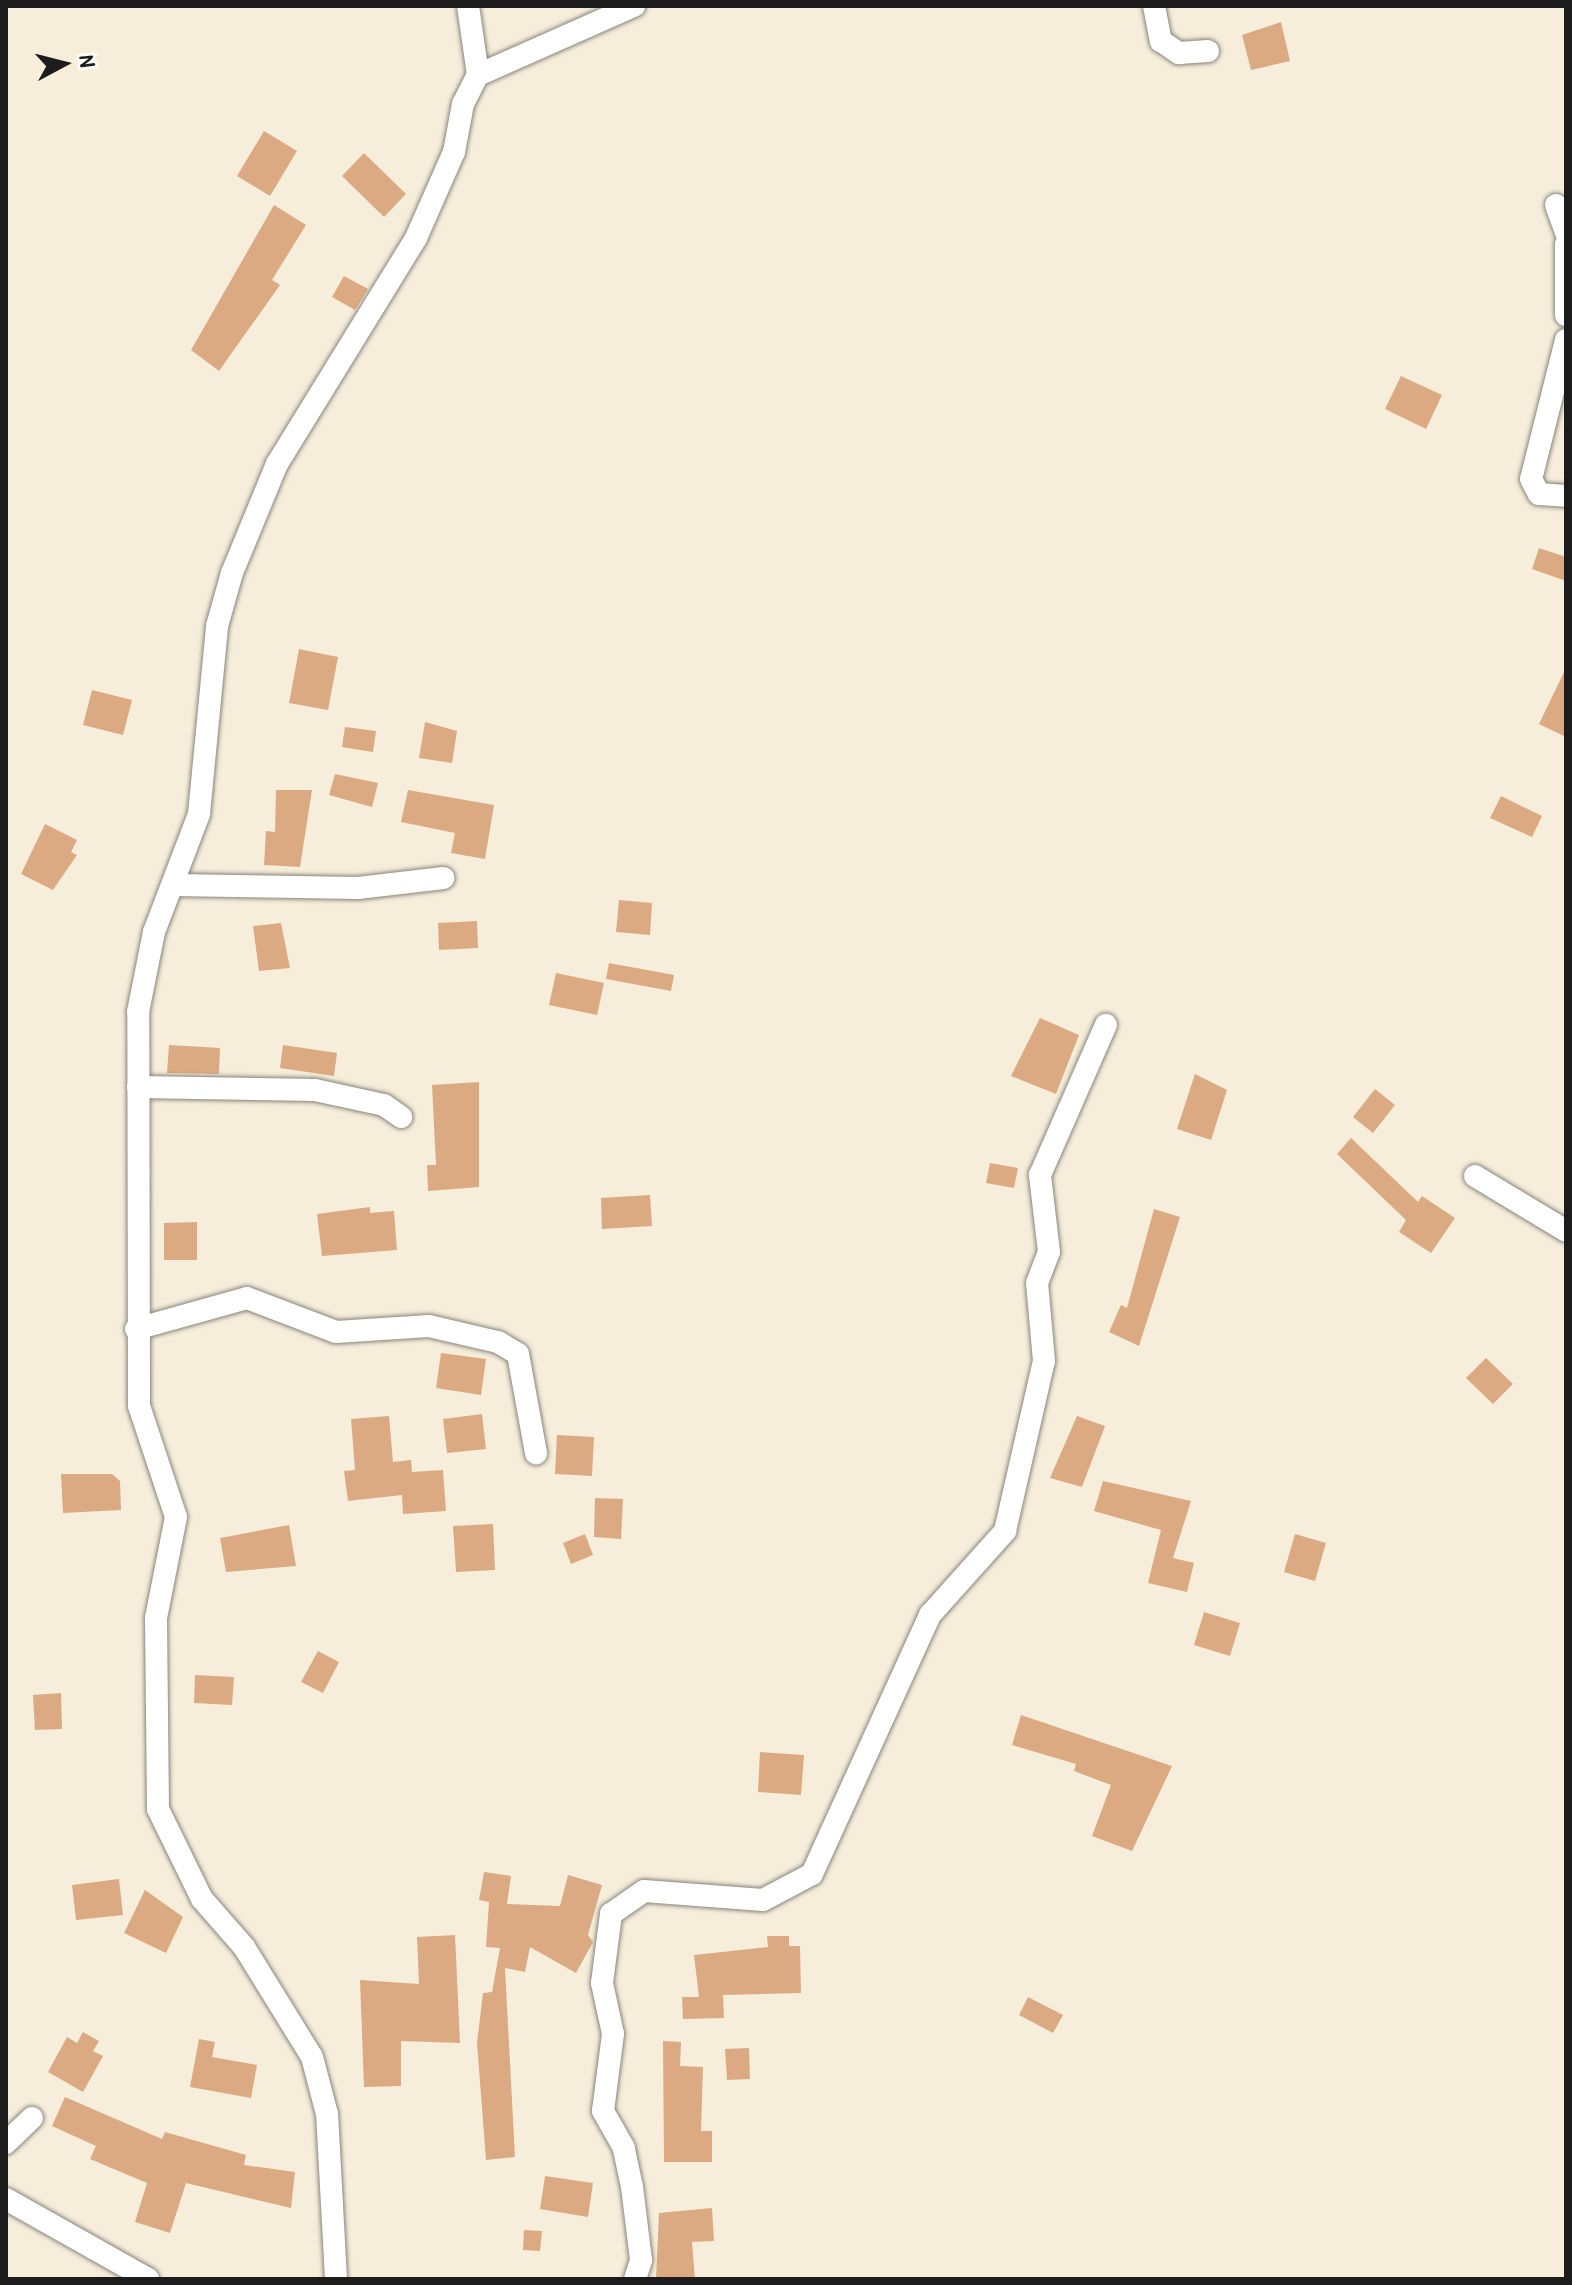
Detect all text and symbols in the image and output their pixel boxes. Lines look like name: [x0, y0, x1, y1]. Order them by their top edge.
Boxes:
north arrow: [24, 24, 104, 104]
text: N: [72, 53, 103, 69]

